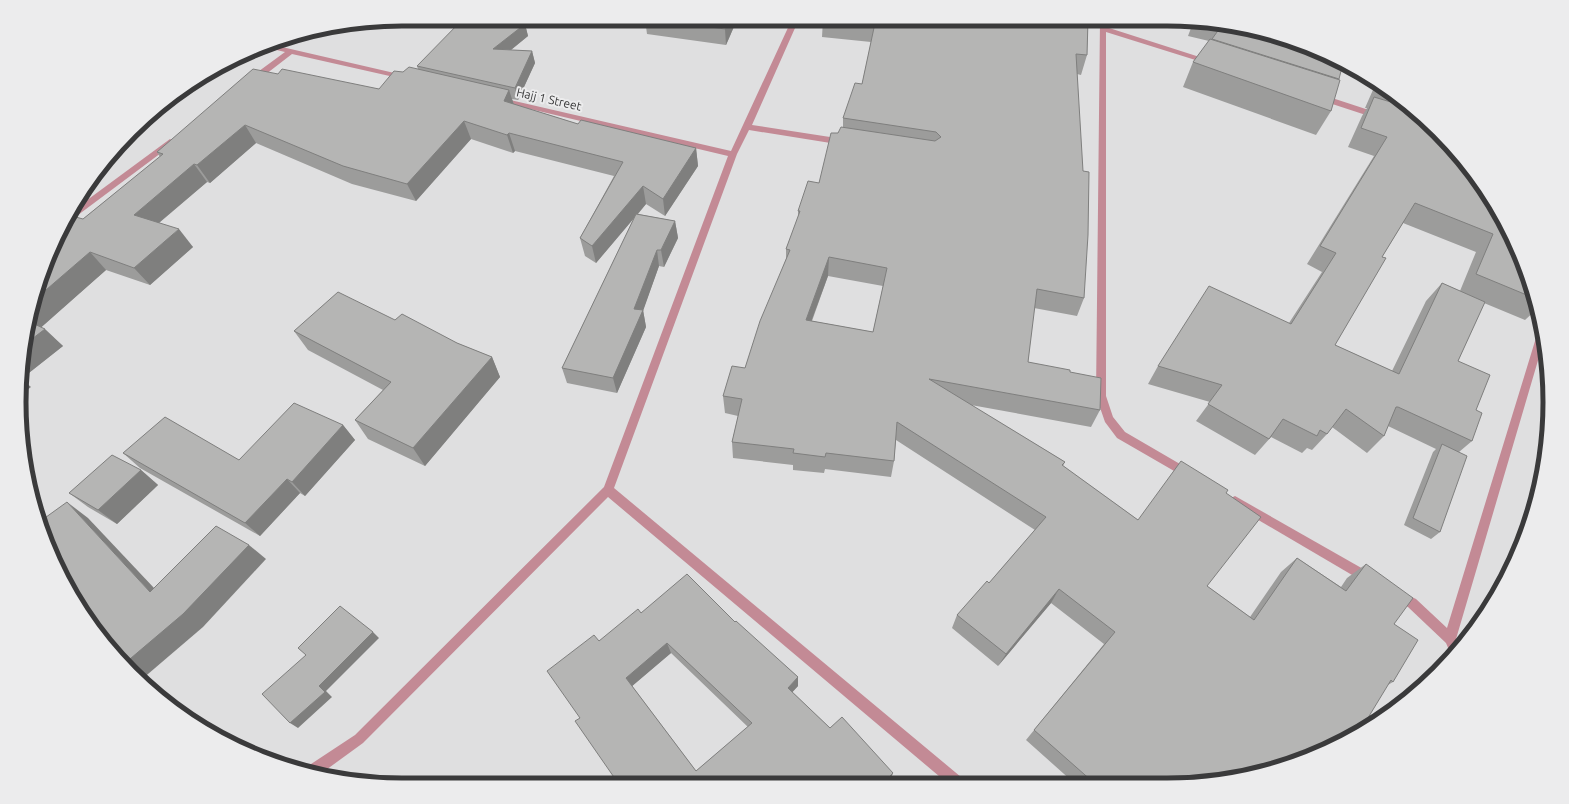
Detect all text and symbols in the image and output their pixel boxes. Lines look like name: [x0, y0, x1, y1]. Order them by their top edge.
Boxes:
street label: Hajj 1 Street: [515, 85, 583, 113]

